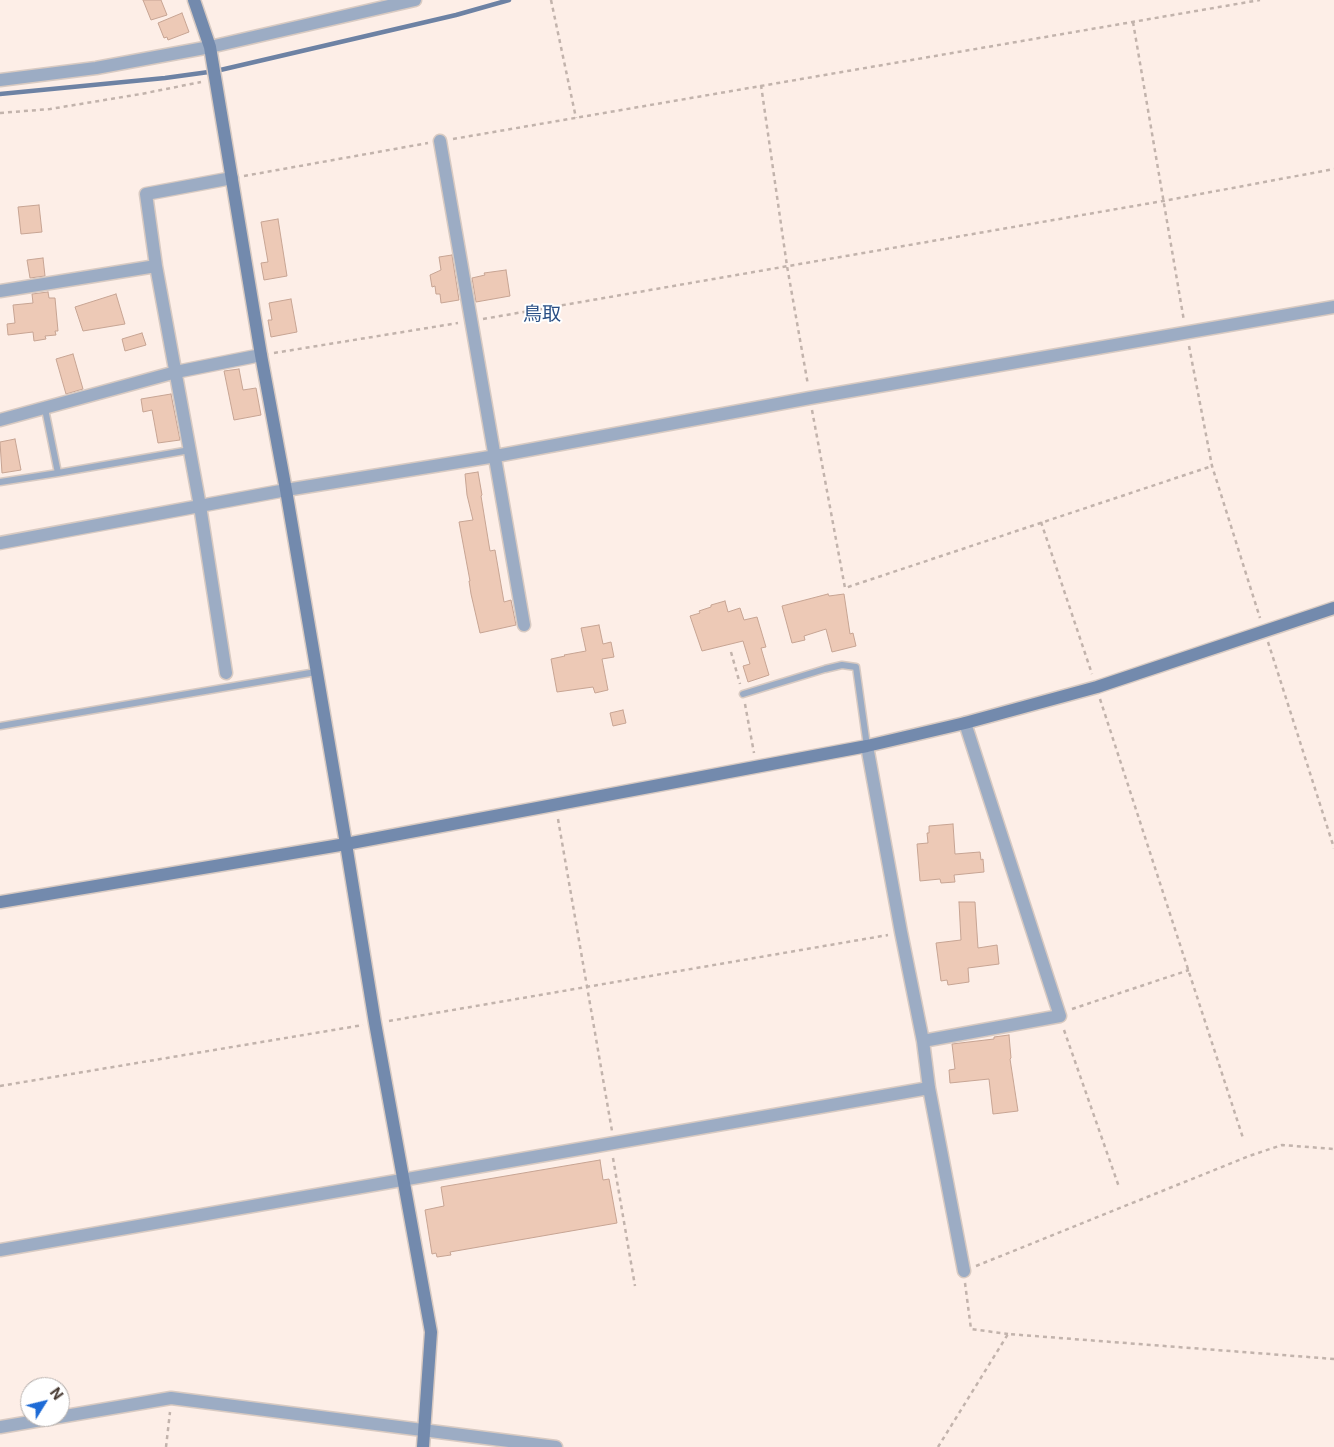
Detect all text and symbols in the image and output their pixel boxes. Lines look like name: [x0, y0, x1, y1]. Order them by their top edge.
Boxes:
district label: 鳥取: [523, 303, 561, 325]
north arrow: [20, 1377, 70, 1427]
text: N: [47, 1384, 67, 1403]

